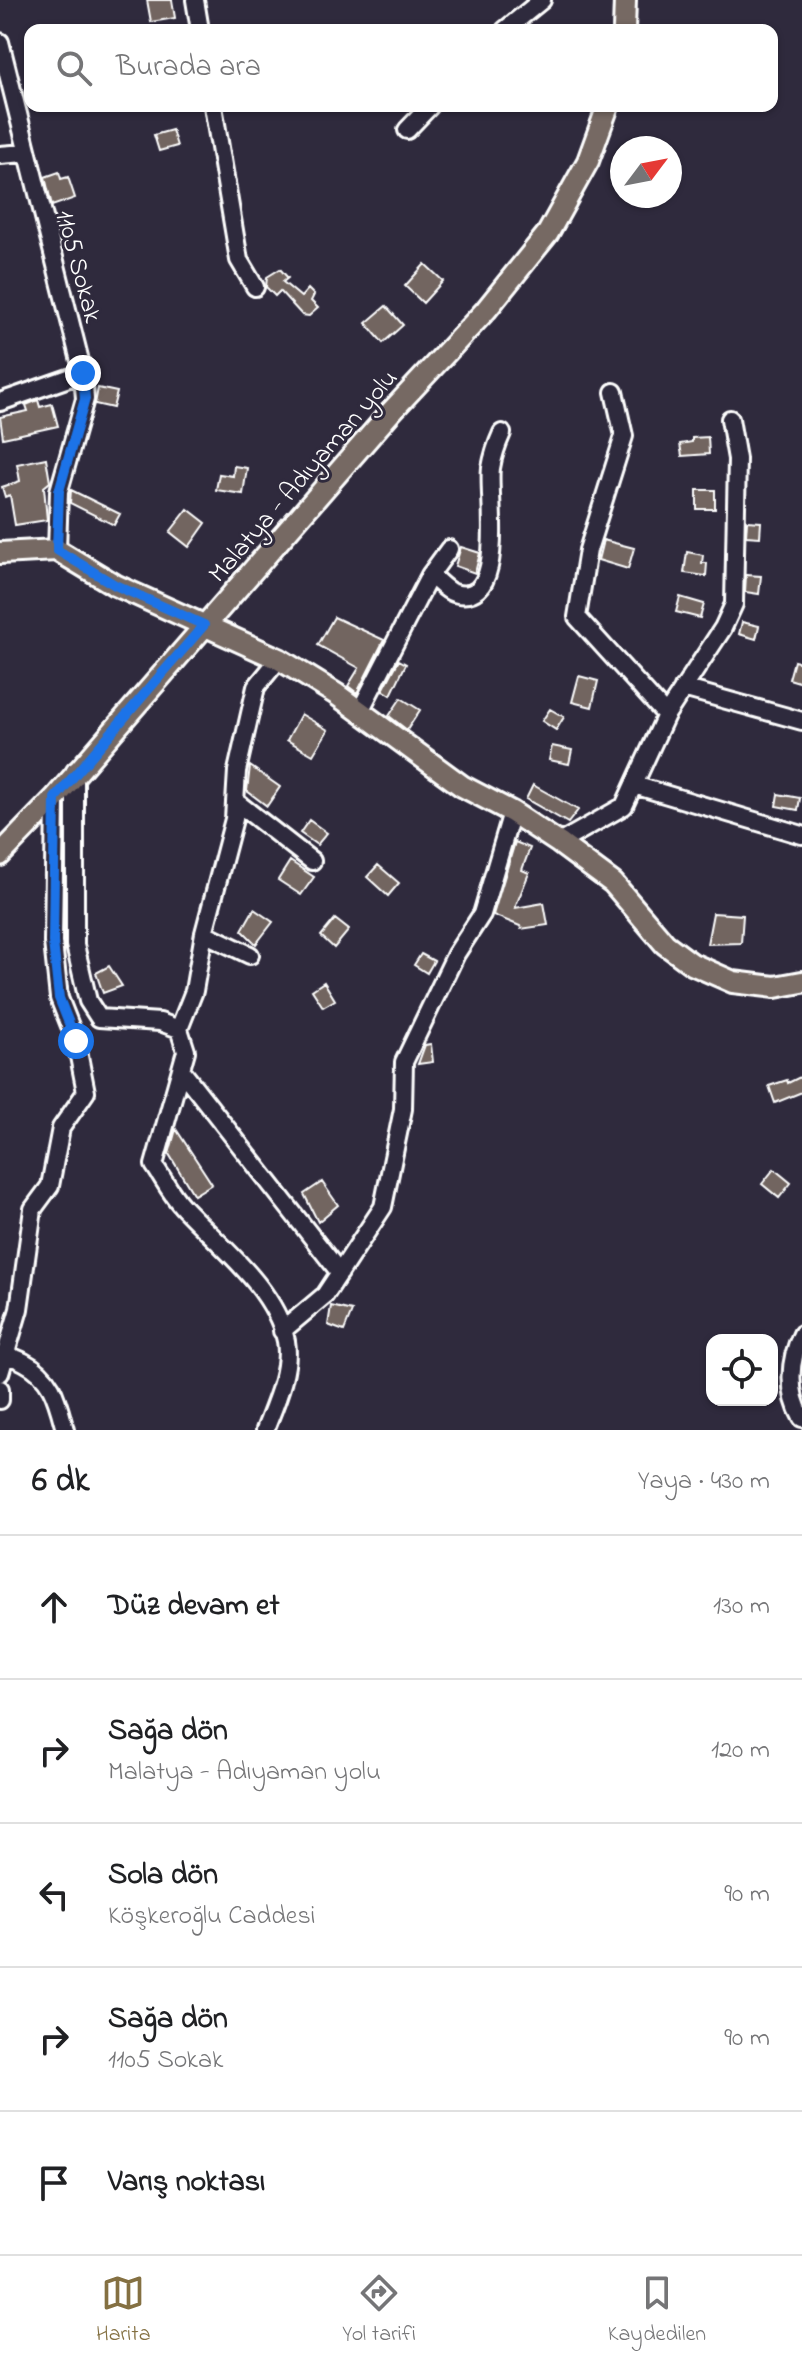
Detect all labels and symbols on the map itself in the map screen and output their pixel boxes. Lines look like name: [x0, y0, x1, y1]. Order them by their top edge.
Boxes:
north arrow: [610, 136, 682, 208]
street label: 1105 Sokak: [44, 206, 111, 328]
route end: [65, 355, 101, 391]
street label: Malatya - Adıyaman yolu: [200, 362, 408, 592]
route start: [58, 1023, 94, 1059]

